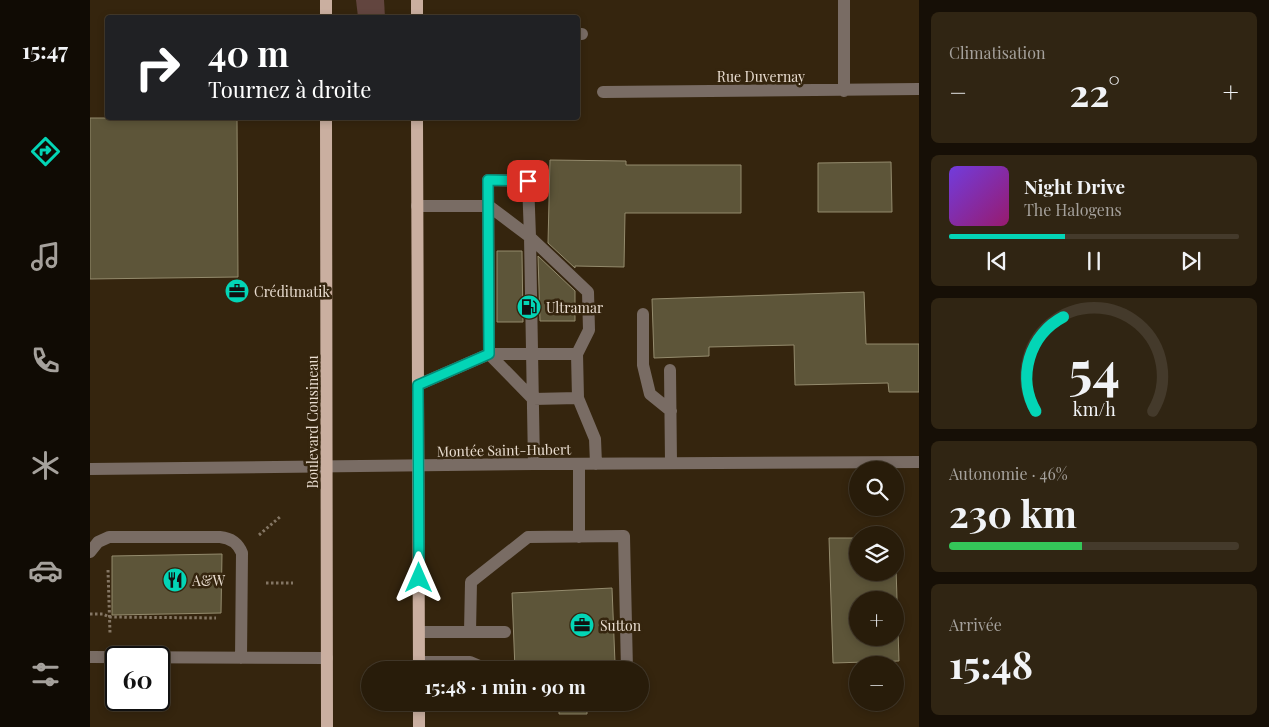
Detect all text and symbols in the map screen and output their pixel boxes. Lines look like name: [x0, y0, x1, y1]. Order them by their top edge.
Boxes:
text: 40 m: [208, 29, 289, 76]
text: 15:47: [22, 35, 68, 65]
icon: right: [125, 35, 190, 100]
text: Climatisation: [949, 42, 1046, 63]
text: 22°: [1070, 66, 1120, 117]
street label: Rue Duvernay: [717, 67, 805, 86]
text: −: [949, 73, 967, 110]
text: +: [1223, 73, 1239, 110]
text: Tournez à droite: [208, 74, 371, 104]
icon: directions: [28, 134, 63, 169]
pin: [507, 160, 549, 202]
icon: arrive: [514, 167, 542, 195]
text: Night Drive: [1024, 173, 1125, 199]
text: The Halogens: [1024, 199, 1122, 220]
icon: music: [28, 239, 63, 274]
icon: previous: [983, 247, 1011, 275]
icon: pause: [1080, 247, 1108, 275]
icon: next: [1177, 247, 1205, 275]
office icon: Créditmatik: [224, 278, 250, 304]
place label: Créditmatik: [254, 282, 330, 301]
fuel station icon: Ultramar: [516, 294, 542, 320]
place label: Ultramar: [546, 298, 604, 317]
text: 54: [1068, 334, 1120, 403]
icon: phone: [28, 343, 63, 378]
street label: Boulevard Cousineau: [303, 355, 322, 489]
text: km/h: [1073, 397, 1116, 420]
street label: Montée Saint-Hubert: [437, 439, 572, 461]
icon: climate: [28, 448, 63, 483]
map controls: [849, 461, 904, 711]
button: search: [849, 461, 904, 516]
text: Autonomie · 46%: [949, 463, 1068, 484]
text: 230 km: [949, 487, 1077, 538]
button: layers: [849, 526, 904, 581]
position arrow: [392, 551, 444, 603]
icon: car: [28, 553, 63, 588]
restaurant icon: A&W: [162, 567, 188, 593]
place label: A&W: [191, 571, 226, 590]
button: +: [849, 591, 904, 646]
office icon: Sutton: [569, 612, 595, 638]
text: Arrivée: [949, 614, 1002, 635]
place label: Sutton: [600, 616, 642, 635]
text: 15:48: [949, 638, 1033, 689]
speed limit sign: 60: [105, 646, 170, 711]
button: −: [849, 656, 904, 711]
icon: filters: [28, 657, 63, 692]
text: 15:48 · 1 min · 90 m: [424, 673, 586, 699]

